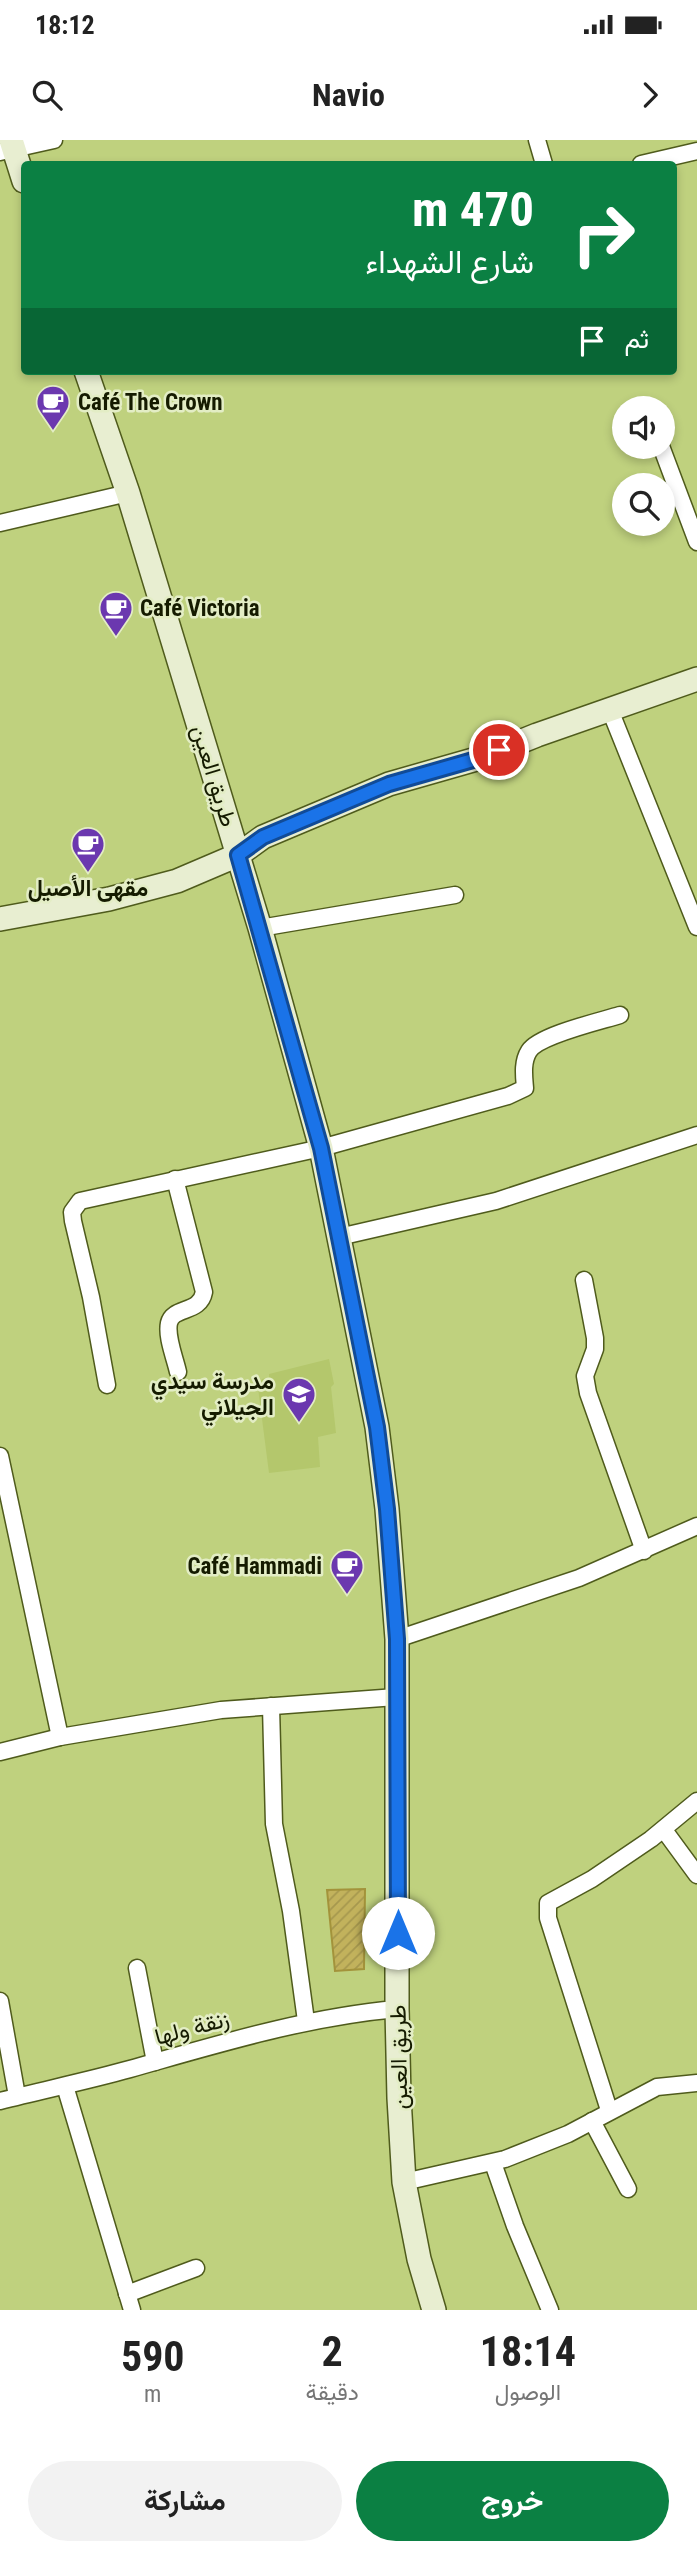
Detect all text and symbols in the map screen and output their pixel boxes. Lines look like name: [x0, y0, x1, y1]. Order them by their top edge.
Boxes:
text: 18:12: [35, 10, 95, 40]
icon: search: [28, 76, 66, 114]
text: Navio: [312, 76, 385, 114]
icon: forward: [631, 76, 669, 114]
text: 470 m: [412, 181, 534, 238]
icon: right: [558, 189, 649, 280]
text: شارع الشهداء: [365, 243, 534, 281]
icon: arrive: [573, 322, 611, 360]
text: ثم: [625, 324, 649, 354]
cafe icon: Café The Crown: [34, 383, 72, 432]
place label: Café The Crown: [78, 389, 223, 416]
map controls: [612, 396, 675, 536]
button: sound: [612, 396, 675, 459]
button: search: [612, 473, 675, 536]
cafe icon: Café Victoria: [97, 589, 135, 638]
place label: Café Victoria: [140, 595, 260, 622]
pin: [469, 720, 529, 780]
street label: طريق العين: [185, 722, 242, 830]
icon: arrive: [480, 731, 518, 769]
cafe icon: مقهى الأصيل: [69, 825, 107, 874]
place label: مقهى الأصيل: [28, 874, 148, 903]
place label: مدرسة سيدي الجيلاني: [151, 1368, 274, 1427]
school or university icon: مدرسة سيدي الجيلاني: [280, 1375, 318, 1424]
cafe icon: Café Hammadi: [328, 1547, 366, 1596]
place label: Café Hammadi: [187, 1553, 322, 1580]
position arrow: [361, 1896, 435, 1970]
street label: طريق العين: [385, 2004, 414, 2110]
street label: زنقة ولها: [152, 2005, 232, 2052]
text: 2: [322, 2327, 343, 2376]
text: 18:14: [480, 2327, 576, 2376]
text: 590: [121, 2332, 185, 2381]
text: دقيقة: [306, 2379, 359, 2406]
text: الوصول: [495, 2379, 561, 2406]
text: m: [144, 2381, 161, 2408]
button: مشاركة: [28, 2461, 342, 2541]
button: خروج: [356, 2461, 669, 2541]

